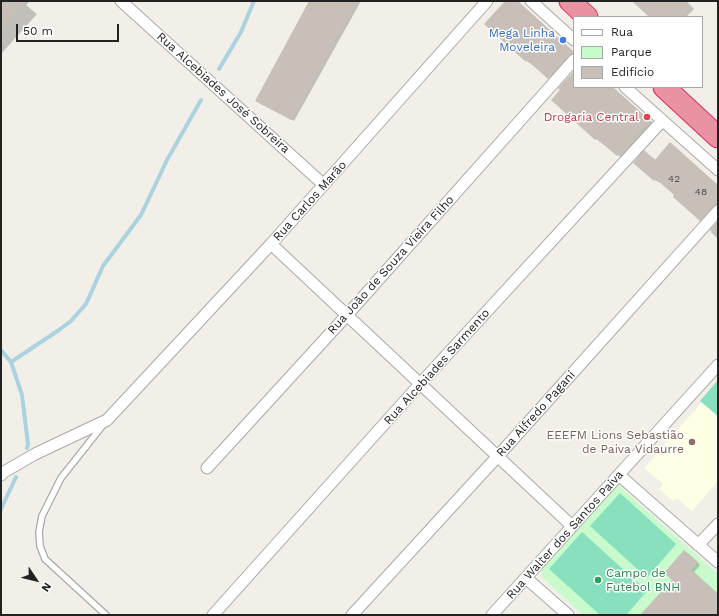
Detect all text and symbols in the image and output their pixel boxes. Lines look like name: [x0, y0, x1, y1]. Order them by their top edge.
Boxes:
scale bar: [18, 16, 121, 42]
legend: [573, 16, 703, 88]
text: 50 m: [23, 24, 53, 38]
text: Rua: [611, 25, 633, 39]
place label: Mega Linha Moveleira: [489, 26, 555, 54]
street label: Rua Alcebiades José Sobreira: [154, 30, 292, 156]
marker: Mega Linha Moveleira: [558, 35, 568, 45]
text: Parque: [611, 45, 652, 59]
text: Edifício: [611, 65, 654, 79]
place label: Drogaria Central: [544, 110, 639, 124]
marker: Drogaria Central: [642, 112, 652, 122]
street label: Rua Carlos Marão: [270, 158, 350, 244]
house number: 42: [668, 173, 680, 185]
house number: 48: [695, 186, 707, 198]
street label: Rua João de Souza Vieira Filho: [325, 193, 457, 337]
street label: Rua Alcebiades Sarmento: [381, 306, 493, 428]
street label: Rua Alfredo Pagani: [494, 368, 578, 460]
place label: EEEFM Lions Sebastião de Paiva Vidaurre: [546, 428, 684, 456]
marker: EEEFM Lions Sebastião de Paiva Vidaurre: [687, 437, 697, 447]
street label: Rua Walter dos Santos Paiva: [503, 468, 627, 602]
north arrow: [16, 560, 56, 600]
place label: Campo de Futebol BNH: [606, 566, 680, 594]
marker: Campo de Futebol BNH: [593, 575, 603, 585]
text: N: [39, 580, 54, 594]

